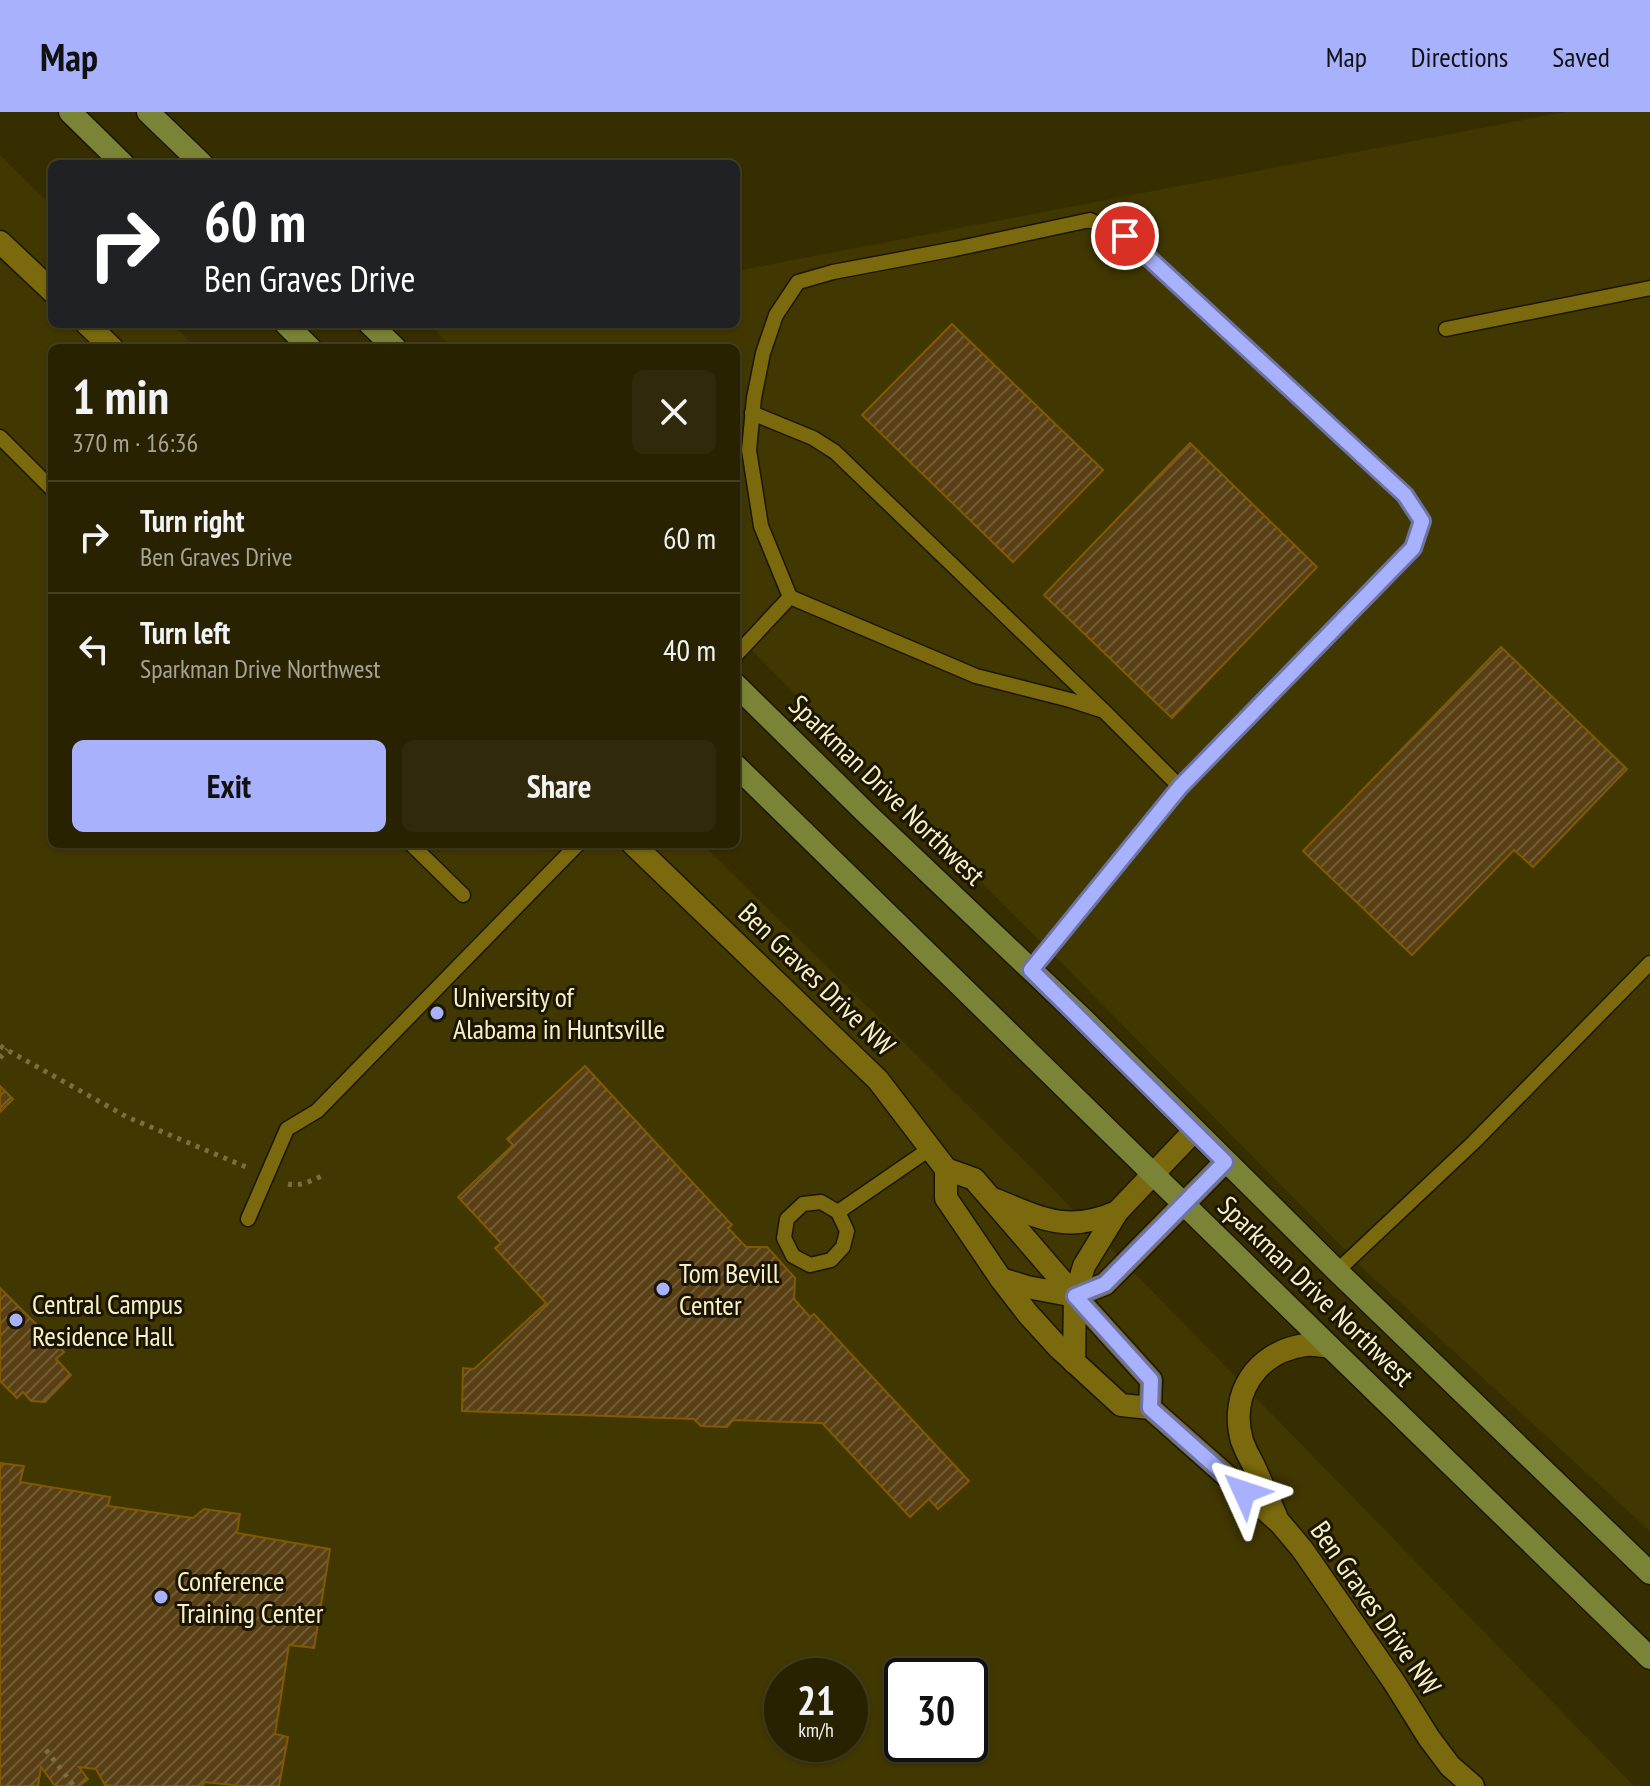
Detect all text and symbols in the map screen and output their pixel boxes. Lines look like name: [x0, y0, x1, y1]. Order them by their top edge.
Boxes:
text: Map: [40, 32, 98, 81]
text: Map: [1326, 38, 1367, 75]
text: Directions: [1411, 38, 1508, 75]
text: Saved: [1552, 38, 1610, 75]
text: 60 m: [204, 185, 306, 257]
icon: right: [72, 192, 176, 296]
pin: [1091, 202, 1159, 270]
icon: arrive: [1103, 214, 1147, 258]
text: Ben Graves Drive: [204, 255, 415, 302]
text: 1 min: [72, 365, 169, 427]
button: close: [632, 370, 716, 454]
text: 370 m · 16:36: [72, 426, 198, 459]
text: Turn right: [140, 501, 244, 540]
icon: right: [72, 515, 116, 559]
text: 60 m: [663, 518, 716, 557]
text: Ben Graves Drive: [140, 540, 293, 573]
text: Turn left: [140, 613, 230, 652]
icon: left: [72, 627, 116, 671]
text: 40 m: [663, 630, 716, 669]
text: Sparkman Drive Northwest: [140, 652, 380, 685]
street label: Sparkman Drive Northwest: [781, 686, 994, 893]
button: Exit: [72, 740, 386, 832]
button: Share: [402, 740, 716, 832]
street label: Ben Graves Drive NW: [731, 894, 904, 1063]
place label: University of Alabama in Huntsville: [453, 978, 665, 1047]
marker: University of Alabama in Huntsville: [428, 1004, 446, 1022]
street label: Sparkman Drive Northwest: [1210, 1187, 1423, 1394]
place label: Tom Bevill Center: [679, 1254, 780, 1323]
marker: Tom Bevill Center: [654, 1280, 672, 1298]
place label: Central Campus Residence Hall: [32, 1285, 183, 1354]
marker: Central Campus Residence Hall: [7, 1311, 25, 1329]
position arrow: [1202, 1450, 1286, 1534]
street label: Ben Graves Drive NW: [1303, 1513, 1450, 1702]
place label: Conference Training Center: [177, 1562, 324, 1631]
marker: Conference Training Center: [152, 1588, 170, 1606]
speed limit sign: 30: [884, 1658, 988, 1762]
text: 21: [797, 1674, 835, 1726]
text: km/h: [798, 1717, 834, 1743]

